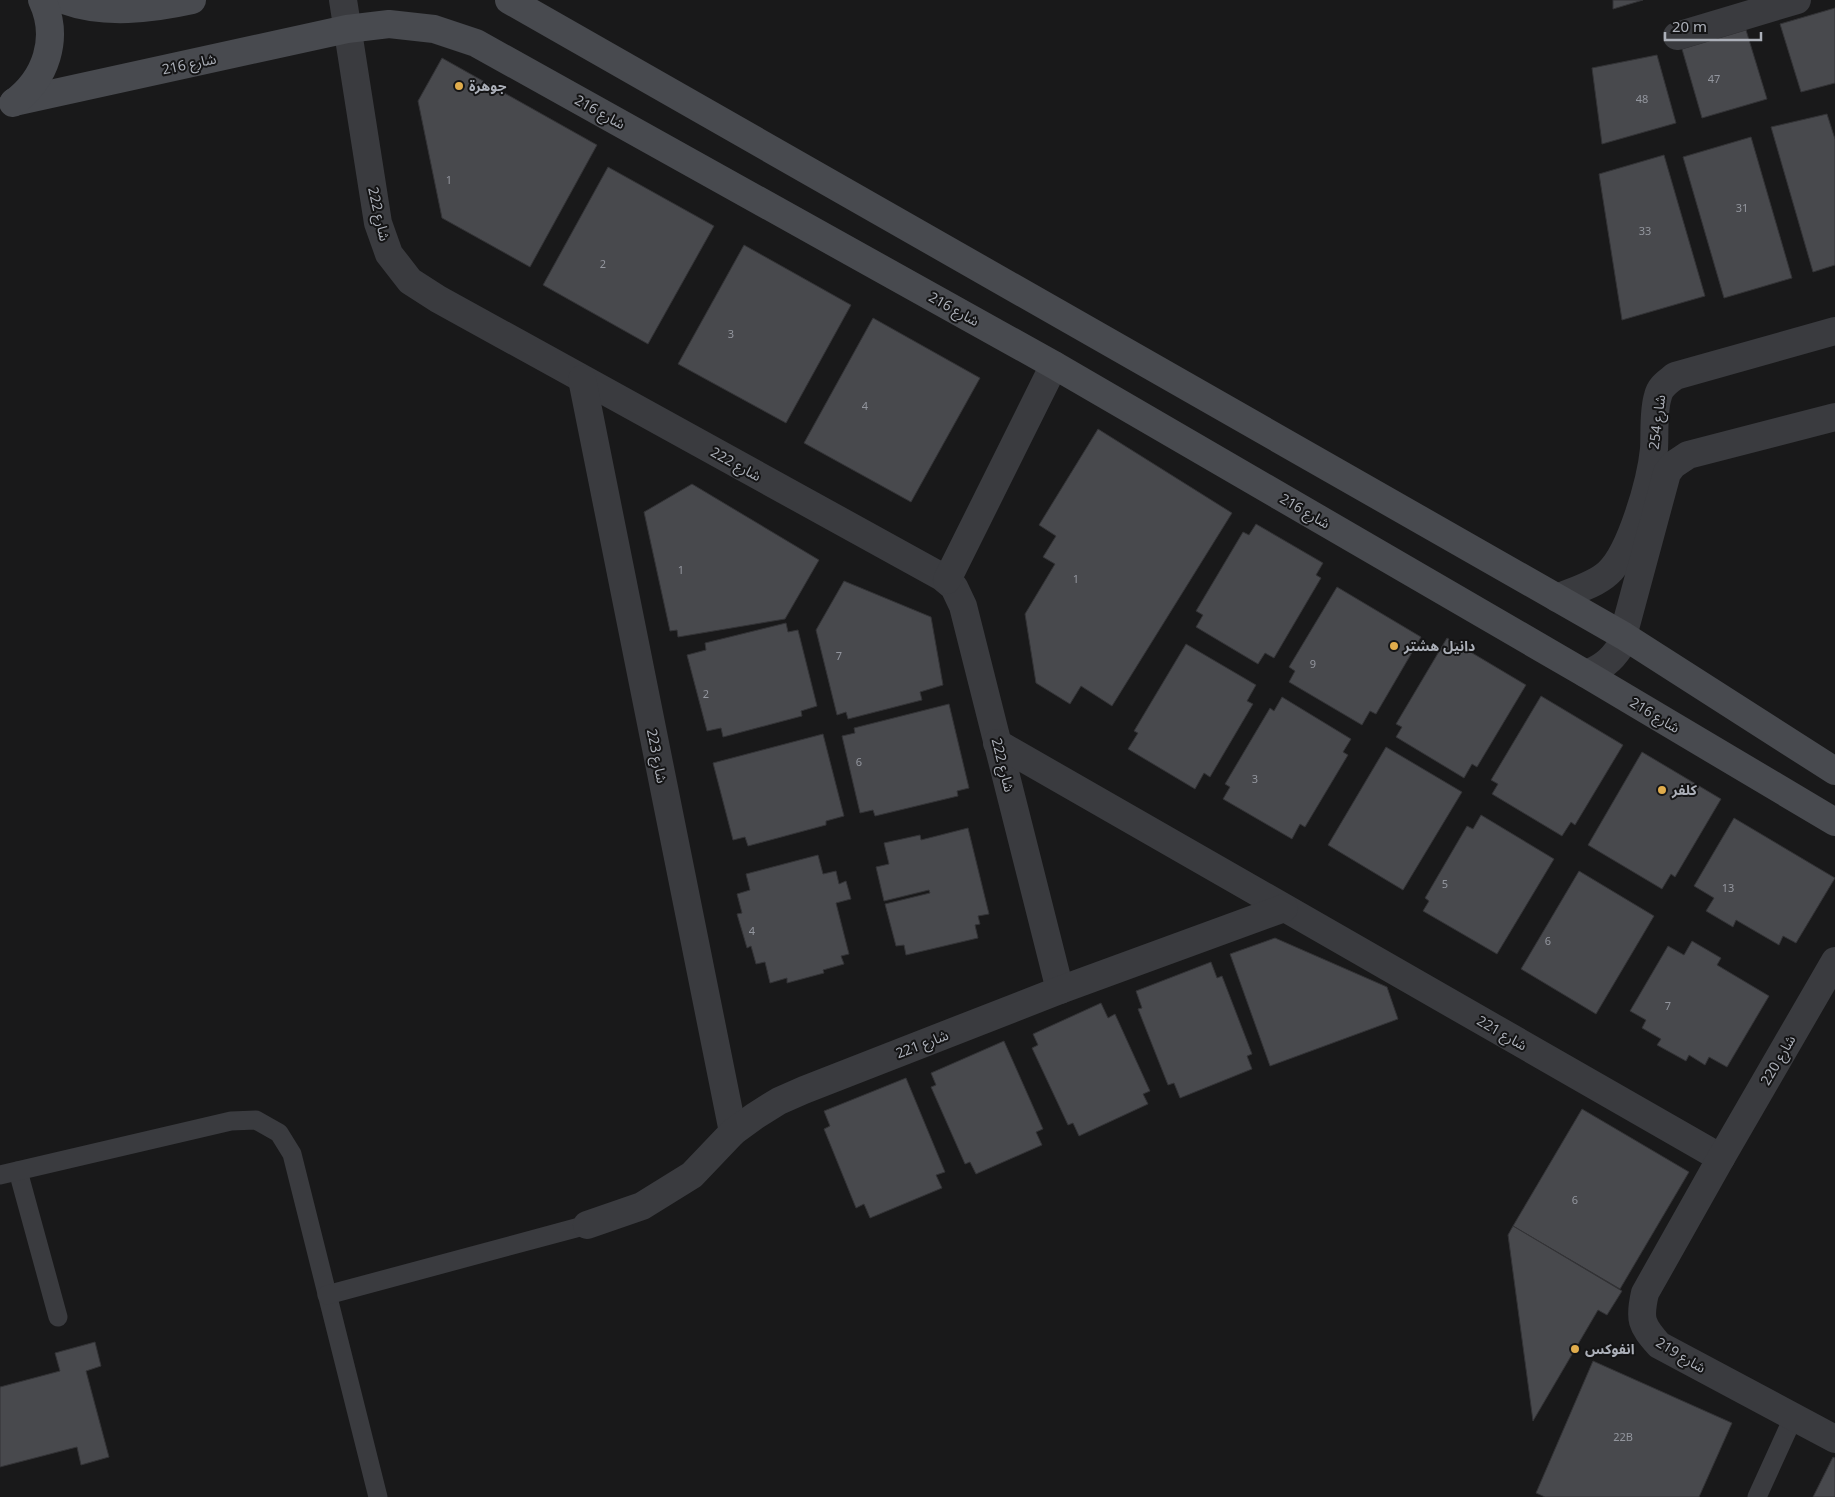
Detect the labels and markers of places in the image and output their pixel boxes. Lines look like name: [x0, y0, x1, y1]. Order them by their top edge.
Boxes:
place label: جوهرة: [469, 76, 507, 95]
marker: جوهرة: [453, 80, 465, 92]
place label: دانيل هشتر: [1403, 636, 1475, 655]
marker: دانيل هشتر: [1388, 640, 1400, 652]
place label: كلفر: [1671, 780, 1698, 799]
marker: كلفر: [1656, 784, 1668, 796]
place label: انفوكس: [1585, 1339, 1635, 1358]
marker: انفوكس: [1569, 1343, 1581, 1355]

